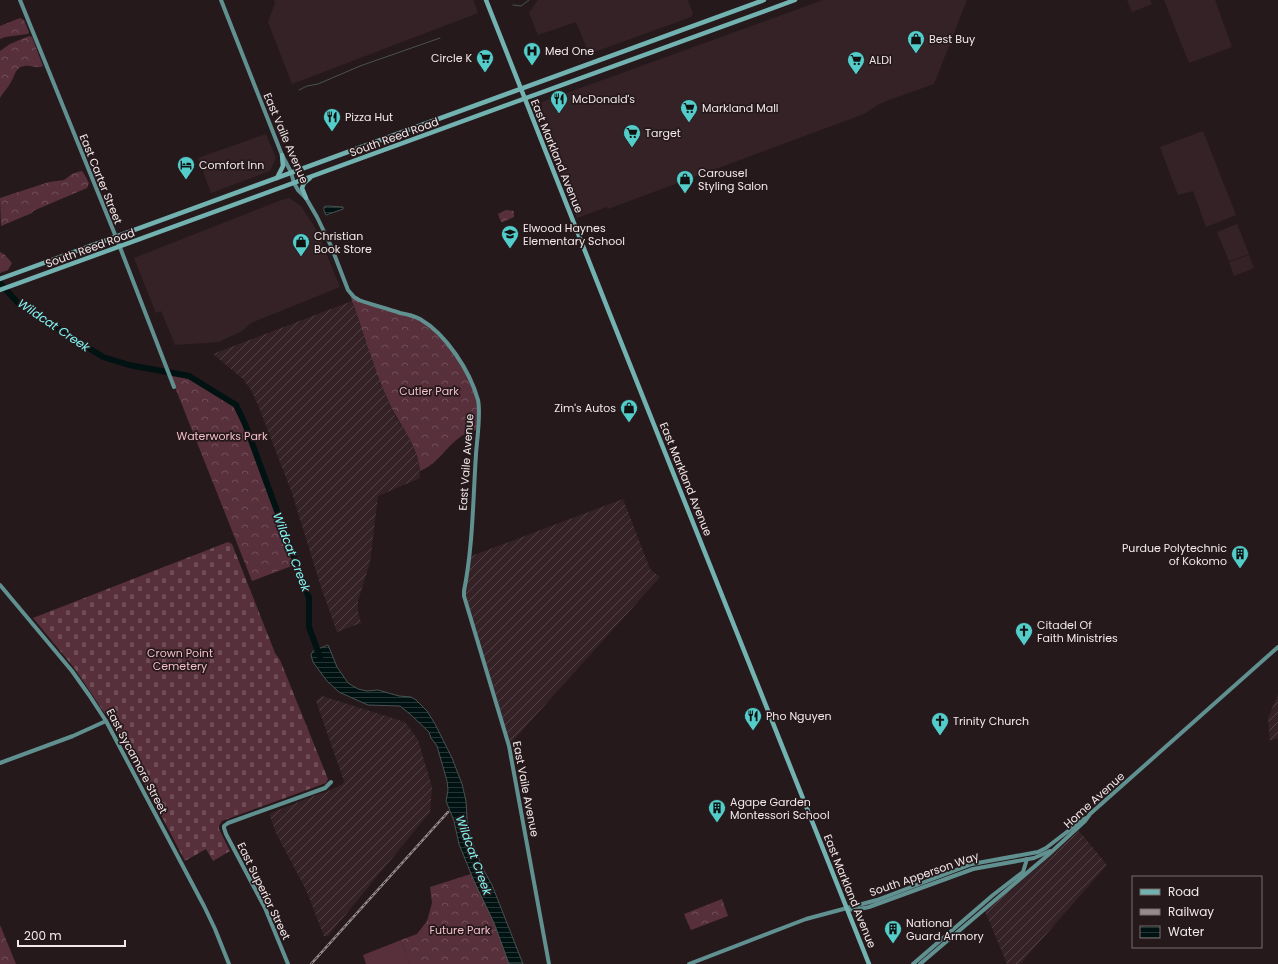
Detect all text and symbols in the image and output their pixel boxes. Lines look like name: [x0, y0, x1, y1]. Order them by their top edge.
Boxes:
shop icon: Best Buy: [906, 29, 926, 54]
place label: Best Buy: [929, 31, 976, 47]
hospital icon: Med One: [522, 41, 542, 66]
place label: Med One: [545, 43, 594, 59]
supermarket icon: Circle K: [475, 48, 495, 73]
place label: Circle K: [431, 50, 472, 66]
supermarket icon: ALDI: [846, 50, 866, 75]
place label: ALDI: [869, 52, 892, 68]
restaurant icon: McDonald's: [549, 89, 569, 114]
street label: East Vaile Avenue: [260, 90, 312, 186]
place label: McDonald's: [572, 91, 635, 107]
street label: East Markland Avenue: [527, 97, 587, 215]
supermarket icon: Markland Mall: [679, 98, 699, 123]
place label: Markland Mall: [702, 100, 779, 116]
restaurant icon: Pizza Hut: [322, 107, 342, 132]
place label: Pizza Hut: [345, 109, 393, 125]
street label: South Reed Road: [347, 113, 441, 161]
supermarket icon: Target: [622, 123, 642, 148]
place label: Target: [645, 125, 681, 141]
street label: East Carter Street: [76, 132, 126, 226]
hotel icon: Comfort Inn: [176, 155, 196, 180]
place label: Comfort Inn: [199, 157, 264, 173]
place label: Carousel Styling Salon: [698, 165, 768, 194]
shop icon: Carousel Styling Salon: [675, 169, 695, 194]
place label: Elwood Haynes Elementary School: [523, 220, 625, 249]
street label: South Reed Road: [43, 224, 137, 272]
school or university icon: Elwood Haynes Elementary School: [500, 224, 520, 249]
place label: Christian Book Store: [314, 228, 372, 257]
shop icon: Christian Book Store: [291, 232, 311, 257]
water label: Wildcat Creek: [14, 295, 94, 356]
park label: Cutler Park: [399, 383, 459, 399]
shop icon: Zim's Autos: [619, 398, 639, 423]
place label: Zim's Autos: [554, 400, 616, 416]
street label: East Vaile Avenue: [455, 413, 477, 511]
street label: East Markland Avenue: [656, 420, 716, 538]
park label: Waterworks Park: [176, 428, 268, 444]
water label: Wildcat Creek: [269, 510, 315, 595]
place label: Purdue Polytechnic of Kokomo: [1122, 540, 1227, 569]
building icon: Purdue Polytechnic of Kokomo: [1230, 544, 1250, 569]
place label: Citadel Of Faith Ministries: [1037, 617, 1118, 646]
church icon: Citadel Of Faith Ministries: [1014, 621, 1034, 646]
park label: Crown Point Cemetery: [147, 645, 213, 674]
street label: East Sycamore Street: [102, 706, 172, 816]
restaurant icon: Pho Nguyen: [743, 706, 763, 731]
place label: Pho Nguyen: [766, 708, 832, 724]
church icon: Trinity Church: [930, 711, 950, 736]
place label: Trinity Church: [953, 713, 1029, 729]
street label: East Vaile Avenue: [509, 740, 543, 838]
street label: Home Avenue: [1060, 768, 1128, 832]
place label: Agape Garden Montessori School: [730, 794, 830, 823]
building icon: Agape Garden Montessori School: [707, 798, 727, 823]
water label: Wildcat Creek: [452, 813, 497, 898]
street label: East Markland Avenue: [820, 832, 880, 950]
street label: East Superior Street: [233, 840, 295, 942]
street label: South Apperson Way: [867, 847, 982, 900]
legend: [1132, 876, 1262, 948]
text: Road: [1168, 883, 1199, 900]
text: Railway: [1168, 903, 1214, 920]
place label: National Guard Armory: [906, 915, 984, 944]
building icon: National Guard Armory: [883, 919, 903, 944]
scale bar: [18, 922, 125, 948]
park label: Future Park: [429, 922, 491, 938]
text: Water: [1168, 923, 1205, 940]
text: 200 m: [24, 927, 62, 944]

